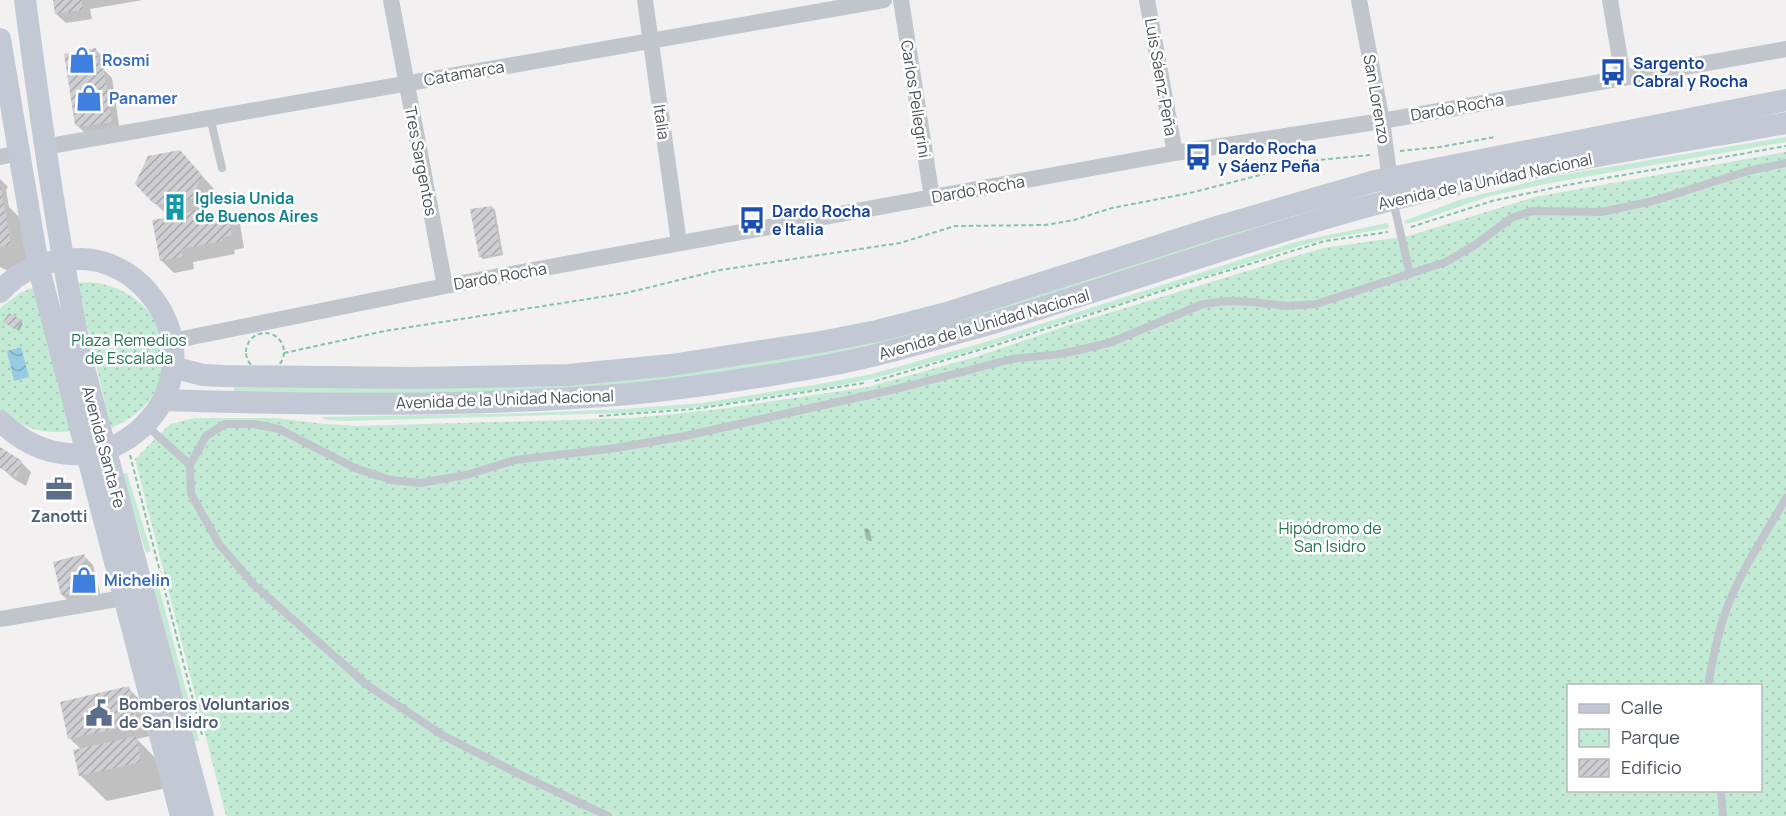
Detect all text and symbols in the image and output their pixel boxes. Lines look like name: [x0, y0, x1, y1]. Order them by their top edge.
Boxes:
street label: Luis Sáenz Peña: [1140, 16, 1182, 138]
street label: Carlos Pellegrini: [896, 39, 936, 159]
shop icon: Rosmi: [67, 45, 97, 75]
place label: Rosmi: [102, 49, 150, 71]
street label: San Lorenzo: [1358, 52, 1396, 146]
place label: Sargento Cabral y Rocha: [1633, 52, 1748, 92]
street label: Catamarca: [422, 55, 506, 91]
bus stop icon: Sargento Cabral y Rocha: [1598, 57, 1628, 87]
shop icon: Panamer: [74, 83, 104, 113]
place label: Panamer: [109, 87, 178, 109]
street label: Dardo Rocha: [1409, 88, 1505, 126]
street label: Italia: [649, 103, 675, 141]
street label: Tres Sargentos: [400, 104, 442, 218]
place label: Dardo Rocha y Sáenz Peña: [1218, 137, 1320, 177]
bus stop icon: Dardo Rocha y Sáenz Peña: [1183, 142, 1213, 172]
street label: Avenida de la Unidad Nacional: [1376, 148, 1594, 214]
street label: Dardo Rocha: [930, 170, 1026, 208]
place label: Iglesia Unida de Buenos Aires: [195, 187, 319, 227]
building icon: Iglesia Unida de Buenos Aires: [160, 192, 190, 222]
place label: Dardo Rocha e Italia: [772, 200, 871, 240]
bus stop icon: Dardo Rocha e Italia: [737, 205, 767, 235]
street label: Dardo Rocha: [452, 257, 548, 295]
street label: Avenida de la Unidad Nacional: [876, 283, 1092, 365]
park label: Plaza Remedios de Escalada: [71, 329, 187, 369]
street label: Avenida Santa Fe: [77, 384, 131, 510]
street label: Avenida de la Unidad Nacional: [395, 384, 615, 414]
office icon: Zanotti: [44, 474, 74, 504]
place label: Zanotti: [31, 505, 88, 527]
park label: Hipódromo de San Isidro: [1278, 517, 1382, 557]
shop icon: Michelin: [69, 565, 99, 595]
place label: Michelin: [104, 569, 170, 591]
legend: [1567, 684, 1762, 792]
place label: Bomberos Voluntarios de San Isidro: [119, 693, 290, 733]
text: Calle: [1621, 695, 1663, 719]
public building icon: Bomberos Voluntarios de San Isidro: [84, 698, 114, 728]
text: Parque: [1621, 725, 1680, 749]
text: Edificio: [1621, 755, 1682, 779]

